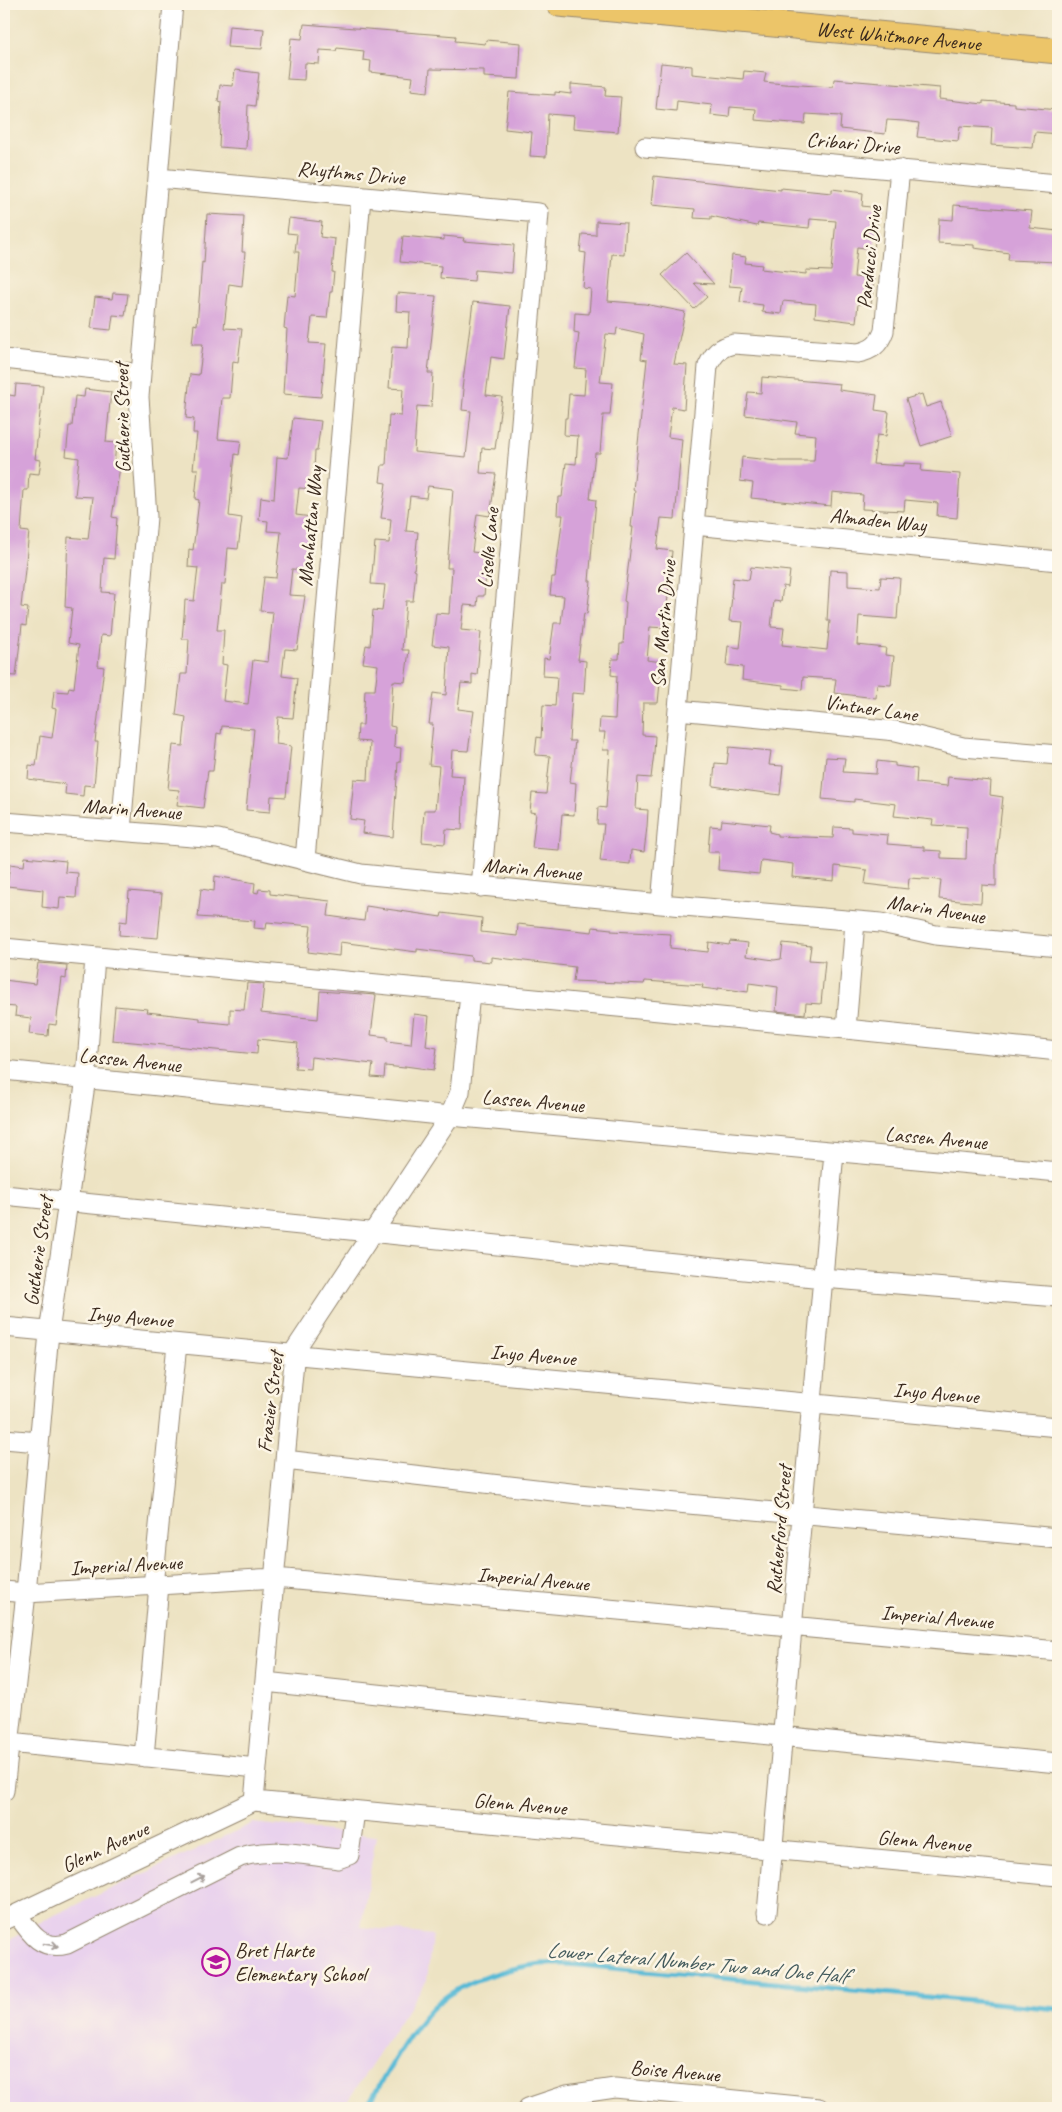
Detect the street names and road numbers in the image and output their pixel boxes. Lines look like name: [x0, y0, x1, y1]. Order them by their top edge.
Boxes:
street label: West Whitmore Avenue: [815, 15, 984, 57]
street label: Cribari Drive: [805, 126, 902, 160]
street label: Rhythms Drive: [296, 155, 407, 191]
street label: Parducci Drive: [851, 203, 887, 310]
street label: Gutherie Street: [108, 360, 136, 473]
street label: Manhattan Way: [292, 463, 328, 587]
street label: Almaden Way: [829, 502, 929, 538]
street label: Liselle Lane: [472, 506, 505, 589]
street label: San Martin Drive: [644, 558, 682, 689]
street label: Vintner Lane: [823, 689, 921, 728]
street label: Marin Avenue: [82, 793, 183, 825]
street label: Marin Avenue: [482, 852, 583, 886]
street label: Marin Avenue: [885, 888, 988, 930]
street label: Lassen Avenue: [78, 1042, 183, 1078]
street label: Lassen Avenue: [481, 1084, 586, 1119]
street label: Lassen Avenue: [884, 1121, 989, 1156]
street label: Gutherie Street: [17, 1191, 59, 1307]
street label: Inyo Avenue: [86, 1300, 176, 1334]
street label: Inyo Avenue: [489, 1338, 579, 1372]
street label: Frazier Street: [251, 1347, 289, 1454]
street label: Inyo Avenue: [892, 1376, 982, 1410]
street label: Rutherford Street: [760, 1461, 798, 1596]
street label: Imperial Avenue: [69, 1549, 184, 1581]
street label: Imperial Avenue: [476, 1561, 591, 1597]
street label: Imperial Avenue: [880, 1599, 995, 1635]
street label: Glenn Avenue: [473, 1787, 570, 1821]
street label: Glenn Avenue: [57, 1815, 155, 1878]
street label: Glenn Avenue: [877, 1824, 974, 1858]
street label: Boise Avenue: [629, 2054, 722, 2088]

